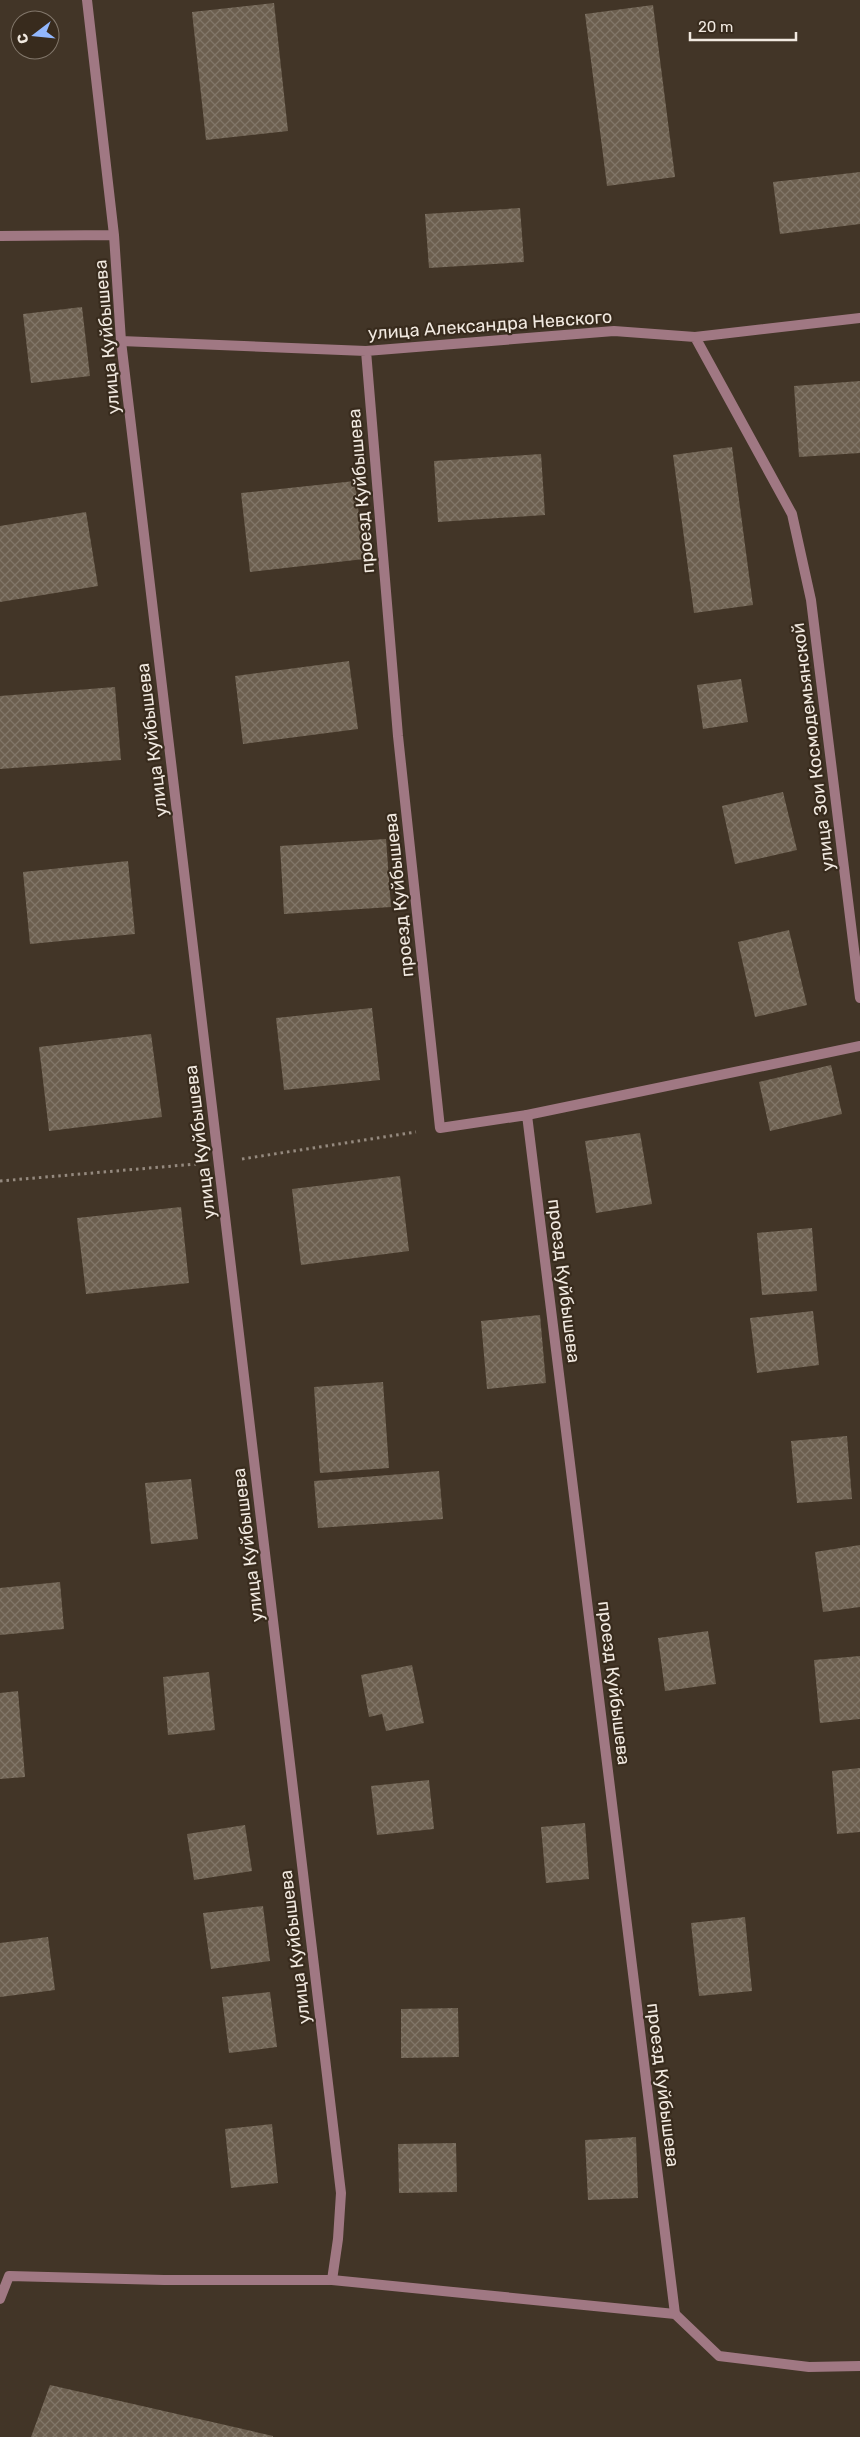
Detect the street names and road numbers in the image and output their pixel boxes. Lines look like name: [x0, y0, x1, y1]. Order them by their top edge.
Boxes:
street label: улица Куйбышева: [89, 259, 125, 415]
street label: улица Александра Невского: [367, 305, 613, 345]
street label: проезд Куйбышева: [343, 408, 379, 574]
street label: улица Зои Космодемьянской: [787, 621, 839, 873]
street label: улица Куйбышева: [132, 662, 172, 818]
street label: проезд Куйбышева: [379, 812, 419, 978]
street label: улица Куйбышева: [180, 1064, 220, 1220]
street label: проезд Куйбышева: [543, 1198, 585, 1364]
street label: улица Куйбышева: [228, 1467, 268, 1623]
street label: проезд Куйбышева: [593, 1600, 635, 1766]
street label: улица Куйбышева: [275, 1869, 315, 2025]
street label: проезд Куйбышева: [642, 2002, 684, 2168]

